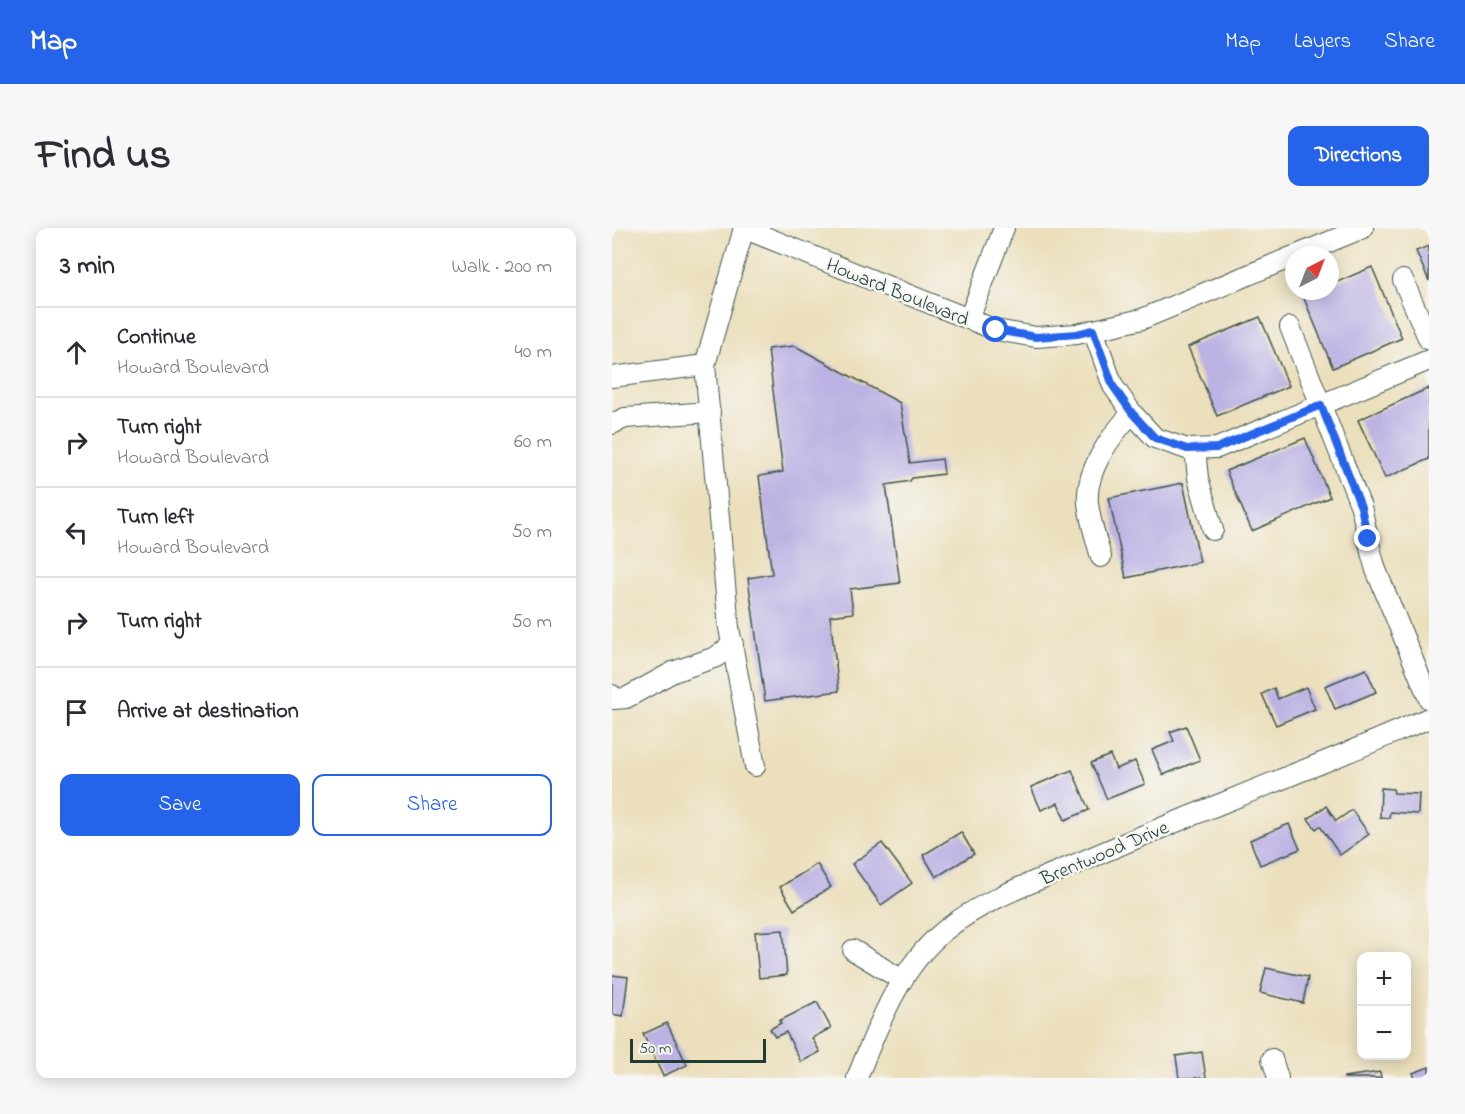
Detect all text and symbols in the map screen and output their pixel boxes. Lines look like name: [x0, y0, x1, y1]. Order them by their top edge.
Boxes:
text: Map: [30, 22, 77, 63]
text: Map: [1225, 27, 1261, 57]
text: Layers: [1294, 27, 1351, 57]
text: Share: [1384, 27, 1435, 57]
text: Find us: [36, 126, 171, 187]
button: Directions: [1288, 126, 1429, 186]
north arrow: [1285, 246, 1339, 300]
text: 3 min: [60, 248, 115, 286]
street label: Howard Boulevard: [821, 251, 973, 335]
text: Walk · 200 m: [452, 253, 552, 282]
route start: [982, 316, 1008, 342]
text: Continue: [117, 322, 196, 354]
icon: ahead: [60, 336, 93, 369]
text: 40 m: [515, 338, 552, 367]
text: Howard Boulevard: [117, 354, 269, 383]
text: Turn right: [117, 412, 202, 444]
icon: right: [60, 426, 93, 459]
text: 60 m: [514, 428, 552, 457]
text: Howard Boulevard: [117, 444, 269, 473]
text: Turn left: [117, 502, 194, 534]
icon: left: [60, 516, 93, 549]
text: 50 m: [511, 518, 552, 547]
route end: [1354, 525, 1380, 551]
text: Howard Boulevard: [117, 534, 269, 563]
icon: right: [60, 606, 93, 639]
text: Turn right: [117, 606, 202, 638]
text: 50 m: [511, 608, 552, 637]
icon: arrive: [60, 696, 93, 729]
text: Arrive at destination: [117, 696, 299, 728]
button: Save: [60, 774, 300, 836]
button: Share: [312, 774, 552, 836]
street label: Brentwood Drive: [1035, 814, 1174, 895]
map controls: [1357, 952, 1411, 1060]
button: +: [1357, 952, 1411, 1006]
button: −: [1357, 1006, 1411, 1060]
scale bar: [630, 1036, 766, 1064]
text: 50 m: [639, 1037, 671, 1061]

